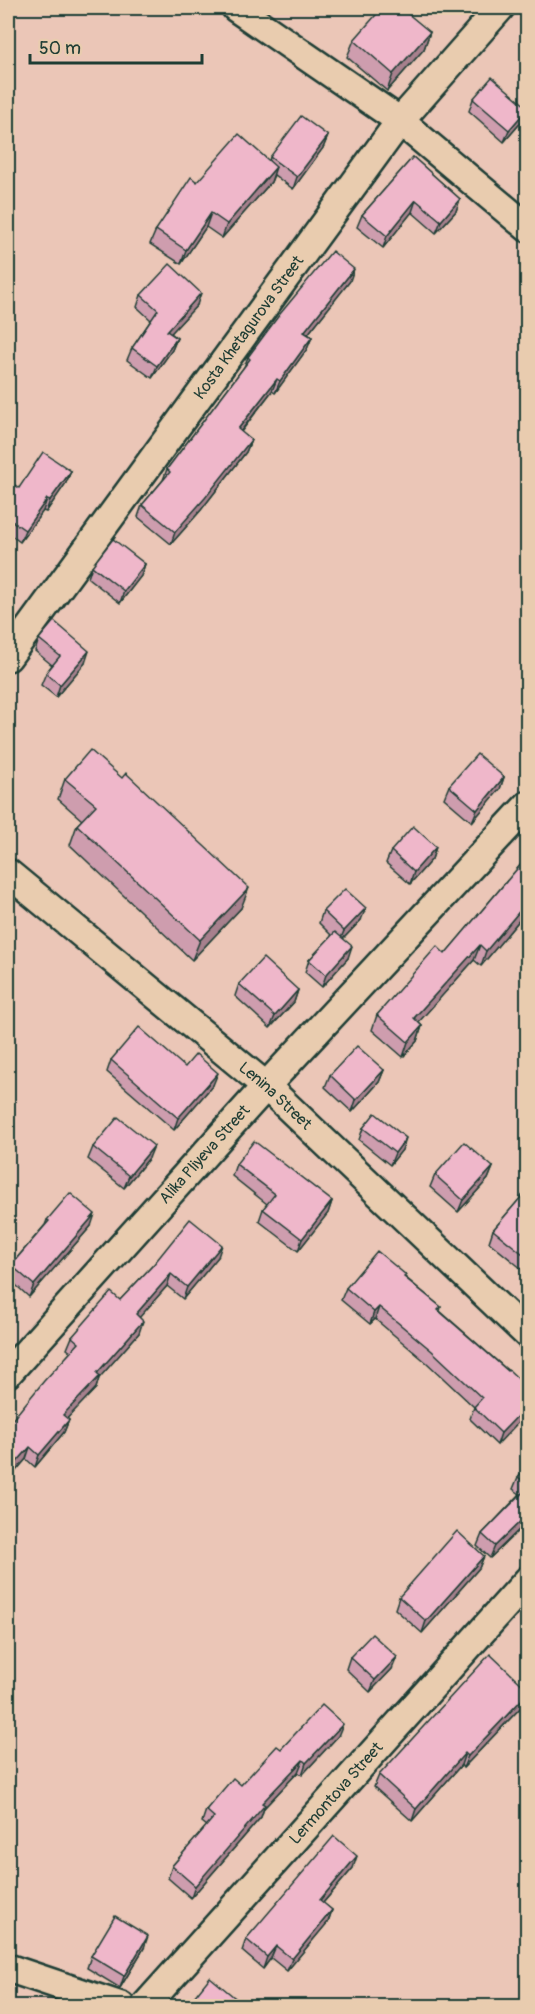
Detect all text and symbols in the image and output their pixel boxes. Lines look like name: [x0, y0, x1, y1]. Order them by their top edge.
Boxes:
scale bar: [30, 27, 202, 65]
text: 50 m: [39, 37, 81, 60]
street label: Kosta Khetagurova Street: [190, 251, 308, 404]
street label: Lenina Street: [235, 1058, 316, 1135]
street label: Alika Pliyeva Street: [155, 1100, 255, 1208]
street label: Lermontova Street: [285, 1738, 388, 1849]

